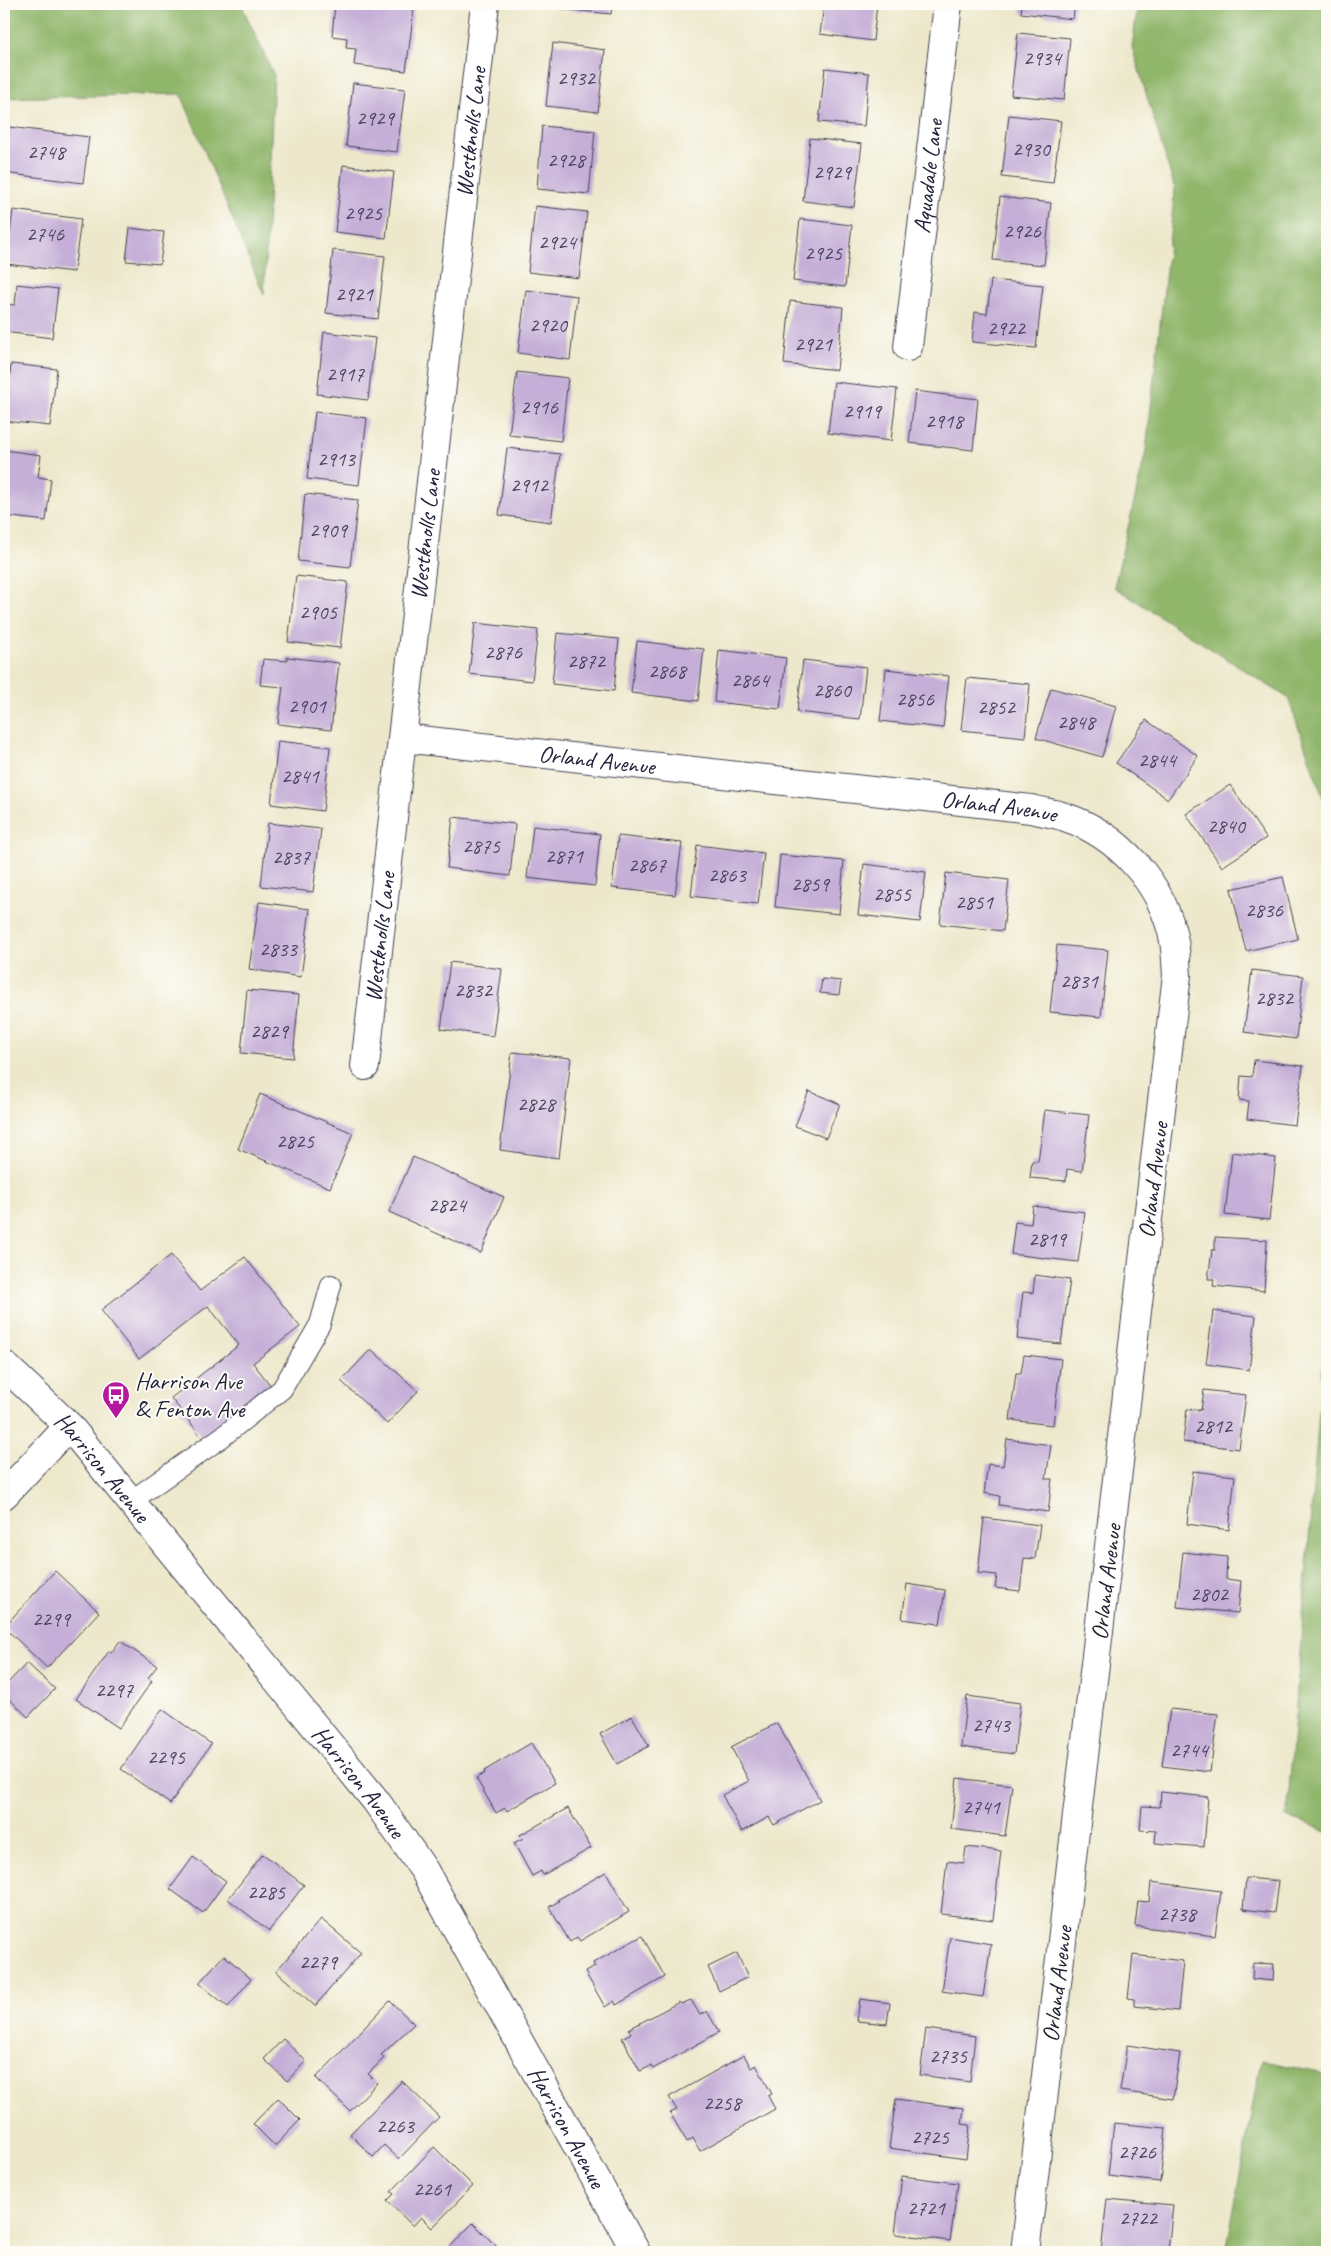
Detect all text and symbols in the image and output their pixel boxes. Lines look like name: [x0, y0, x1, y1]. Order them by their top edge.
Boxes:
house number: 2934: [1023, 45, 1063, 71]
street label: Westknolls Lane: [448, 63, 493, 198]
house number: 2932: [557, 65, 596, 91]
house number: 2929: [356, 105, 395, 131]
street label: Aquadale Lane: [906, 115, 950, 235]
house number: 2930: [1012, 136, 1051, 162]
house number: 2748: [27, 139, 67, 165]
house number: 2928: [547, 147, 587, 173]
house number: 2929: [813, 159, 852, 185]
house number: 2925: [344, 200, 383, 226]
house number: 2926: [1003, 218, 1041, 244]
house number: 2746: [26, 221, 64, 247]
house number: 2924: [538, 229, 578, 255]
house number: 2925: [804, 240, 843, 266]
house number: 2921: [335, 281, 374, 307]
house number: 2920: [529, 312, 568, 338]
house number: 2922: [987, 315, 1026, 341]
house number: 2921: [794, 331, 833, 357]
house number: 2917: [326, 361, 365, 387]
house number: 2916: [520, 394, 558, 420]
house number: 2919: [843, 398, 882, 424]
house number: 2918: [925, 408, 965, 434]
house number: 2913: [317, 446, 356, 472]
street label: Westknolls Lane: [403, 466, 448, 601]
house number: 2912: [510, 472, 549, 498]
house number: 2909: [309, 517, 348, 543]
house number: 2905: [299, 599, 338, 625]
house number: 2876: [484, 639, 522, 665]
house number: 2872: [567, 648, 606, 674]
house number: 2868: [648, 658, 688, 684]
house number: 2864: [731, 667, 771, 693]
house number: 2860: [813, 677, 852, 703]
house number: 2856: [896, 686, 934, 712]
house number: 2901: [288, 693, 327, 719]
house number: 2852: [977, 694, 1016, 720]
house number: 2848: [1057, 709, 1097, 735]
street label: Orland Avenue: [537, 738, 659, 782]
house number: 2844: [1138, 747, 1178, 773]
house number: 2841: [281, 763, 320, 789]
street label: Orland Avenue: [940, 784, 1062, 830]
house number: 2840: [1207, 813, 1246, 839]
house number: 2875: [462, 833, 501, 859]
house number: 2871: [545, 843, 584, 869]
house number: 2837: [272, 844, 311, 870]
house number: 2867: [628, 852, 667, 878]
house number: 2863: [708, 862, 747, 888]
street label: Westknolls Lane: [357, 868, 402, 1003]
house number: 2859: [791, 871, 830, 897]
house number: 2855: [873, 881, 912, 907]
house number: 2851: [955, 889, 994, 915]
house number: 2836: [1245, 897, 1283, 923]
house number: 2833: [259, 936, 298, 962]
house number: 2831: [1060, 968, 1099, 994]
house number: 2832: [454, 977, 493, 1003]
house number: 2832: [1255, 985, 1294, 1011]
house number: 2829: [250, 1018, 289, 1044]
house number: 2828: [517, 1091, 557, 1117]
street label: Orland Avenue: [1131, 1118, 1175, 1240]
house number: 2825: [276, 1128, 315, 1154]
house number: 2824: [428, 1192, 468, 1218]
house number: 2819: [1028, 1226, 1067, 1252]
place label: Harrison Ave & Fenton Ave: [135, 1366, 246, 1424]
bus stop icon: Harrison Ave & Fenton Ave: [101, 1380, 131, 1419]
street label: Harrison Avenue: [48, 1405, 158, 1530]
house number: 2812: [1194, 1413, 1233, 1439]
street label: Orland Avenue: [1084, 1520, 1128, 1642]
house number: 2802: [1190, 1581, 1229, 1607]
house number: 2299: [32, 1606, 71, 1632]
house number: 2297: [95, 1677, 134, 1703]
house number: 2743: [972, 1712, 1011, 1738]
street label: Harrison Avenue: [305, 1720, 413, 1845]
house number: 2744: [1170, 1737, 1210, 1763]
house number: 2295: [147, 1744, 186, 1770]
house number: 2741: [962, 1794, 1001, 1820]
house number: 2285: [247, 1879, 286, 1905]
house number: 2738: [1158, 1901, 1198, 1927]
street label: Orland Avenue: [1035, 1922, 1079, 2044]
house number: 2279: [299, 1949, 338, 1975]
house number: 2735: [929, 2043, 968, 2069]
street label: Harrison Avenue: [521, 2061, 614, 2195]
house number: 2258: [703, 2090, 743, 2116]
house number: 2263: [376, 2113, 415, 2139]
house number: 2725: [911, 2124, 950, 2150]
house number: 2726: [1118, 2139, 1156, 2165]
house number: 2261: [413, 2176, 452, 2202]
house number: 2721: [907, 2195, 946, 2221]
house number: 2722: [1119, 2205, 1158, 2231]

